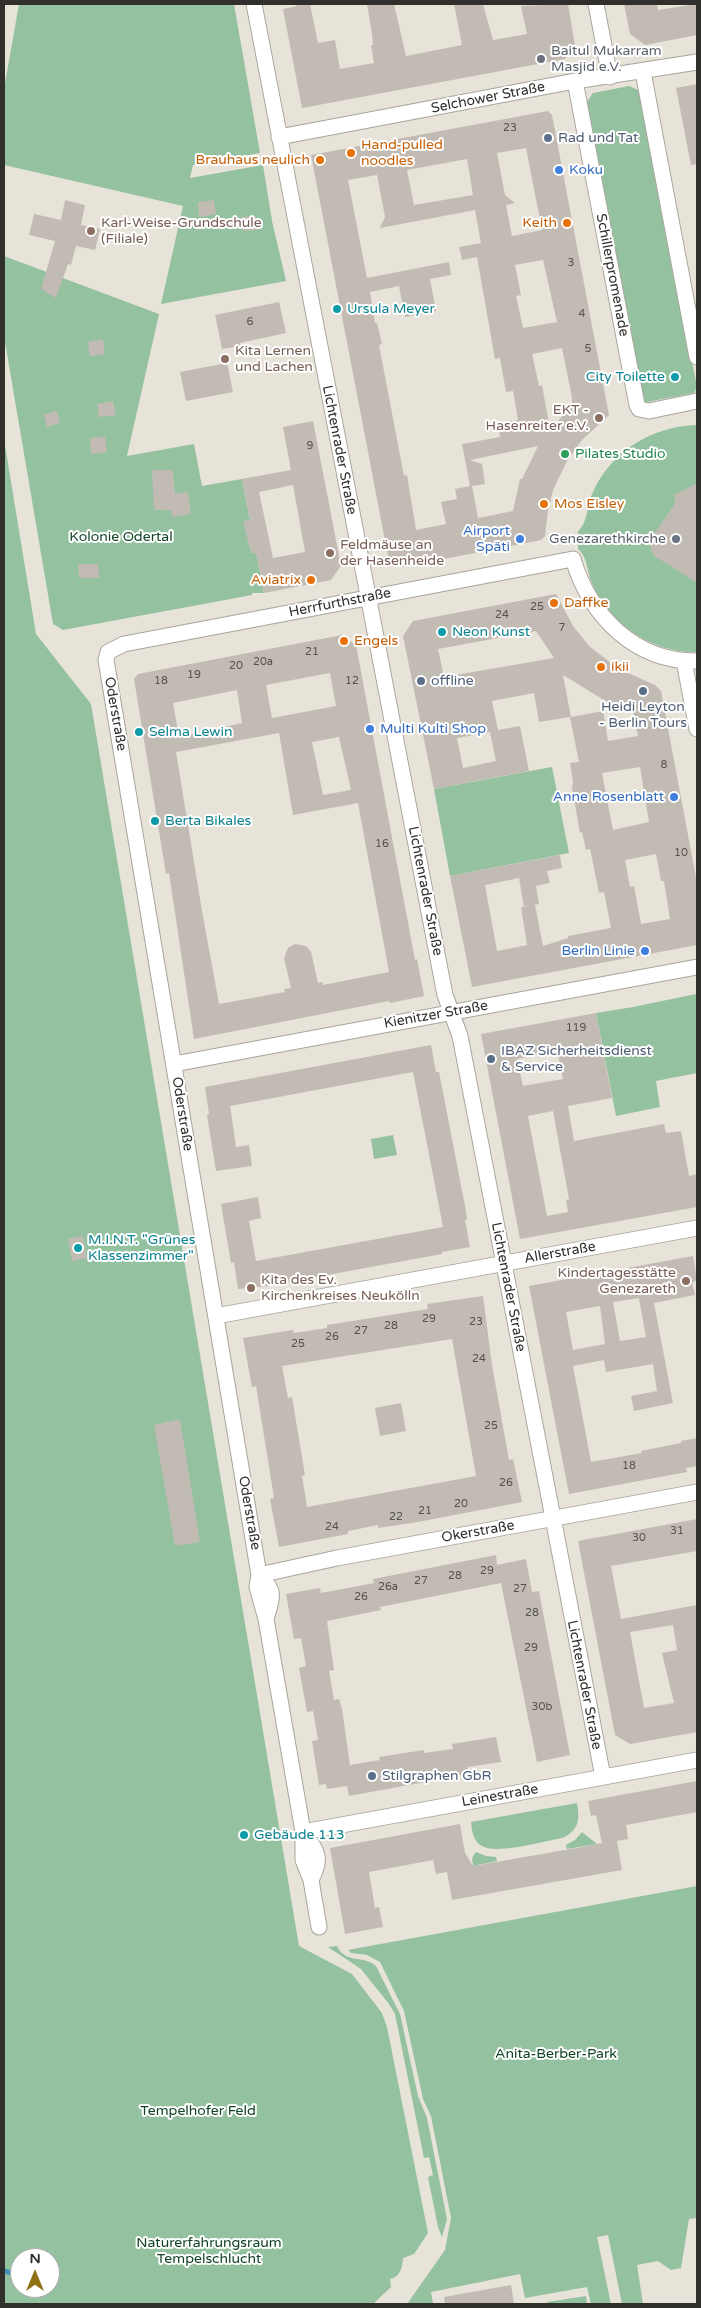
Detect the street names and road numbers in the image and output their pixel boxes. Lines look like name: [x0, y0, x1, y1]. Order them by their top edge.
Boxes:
street label: Selchower Straße: [430, 79, 546, 117]
street label: Schillerpromenade: [592, 212, 632, 338]
street label: Lichtenrader Straße: [318, 384, 360, 516]
street label: Herrfurthstraße: [287, 585, 393, 621]
street label: Oderstraße: [100, 676, 130, 752]
street label: Lichtenrader Straße: [404, 825, 446, 957]
street label: Kienitzer Straße: [383, 998, 489, 1032]
street label: Oderstraße: [168, 1076, 196, 1152]
street label: Lichtenrader Straße: [487, 1221, 529, 1353]
street label: Allerstraße: [523, 1238, 597, 1268]
street label: Oderstraße: [234, 1475, 264, 1551]
street label: Okerstraße: [440, 1517, 516, 1547]
street label: Lichtenrader Straße: [563, 1619, 605, 1751]
street label: Leinestraße: [460, 1781, 540, 1811]

